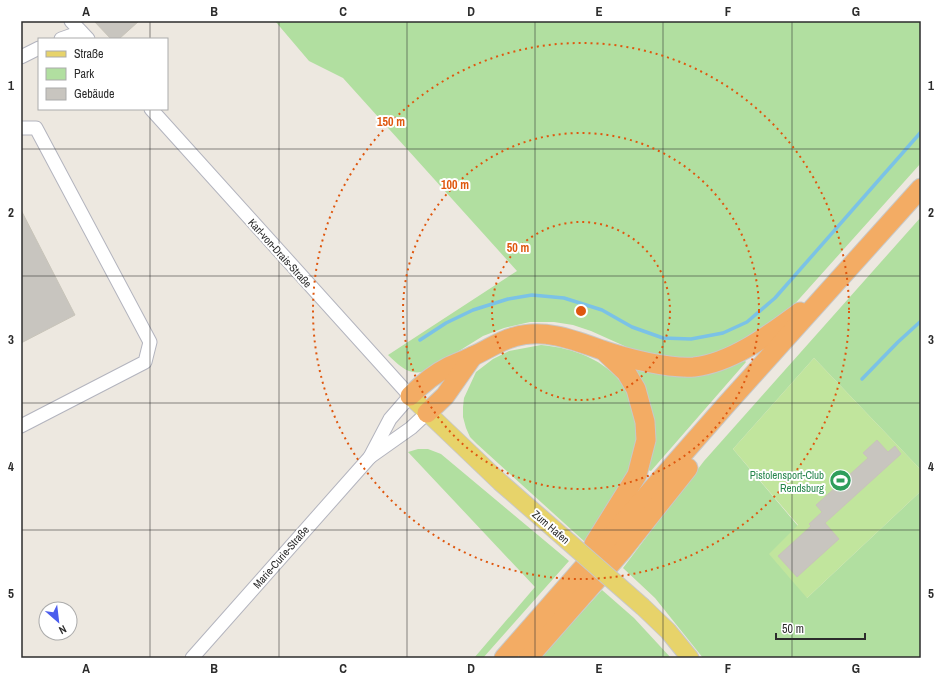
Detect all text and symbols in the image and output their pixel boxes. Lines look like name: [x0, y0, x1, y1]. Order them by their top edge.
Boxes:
text: A: [82, 3, 90, 20]
text: B: [210, 3, 218, 20]
text: C: [339, 3, 347, 20]
text: D: [467, 3, 475, 20]
text: E: [595, 3, 603, 20]
text: F: [725, 3, 732, 20]
text: G: [852, 3, 860, 20]
legend: [38, 38, 168, 110]
text: Straße: [74, 46, 104, 62]
text: Park: [74, 66, 94, 82]
text: 1: [8, 77, 14, 94]
text: 1: [928, 77, 934, 94]
text: Gebäude: [74, 86, 115, 102]
text: 150 m: [377, 114, 405, 130]
text: 100 m: [441, 177, 469, 193]
text: 2: [8, 204, 14, 221]
text: 2: [928, 204, 934, 221]
street label: Karl-von-Drais-Straße: [245, 216, 315, 290]
text: 50 m: [507, 240, 529, 256]
centre of rings: [574, 304, 588, 318]
text: 3: [8, 331, 14, 348]
text: 3: [928, 331, 934, 348]
text: 4: [8, 458, 14, 475]
text: 4: [928, 458, 934, 475]
place label: Pistolensport-Club Rendsburg: [750, 468, 824, 495]
sports icon: Pistolensport-Club Rendsburg: [827, 468, 853, 494]
street label: Zum Hafen: [530, 507, 572, 547]
street label: Marie-Curie-Straße: [250, 523, 312, 591]
text: 5: [8, 585, 14, 602]
text: 5: [928, 585, 934, 602]
north arrow: [38, 601, 78, 641]
scale bar: [776, 615, 865, 641]
text: 50 m: [782, 621, 804, 637]
text: N: [57, 622, 69, 638]
text: A: [82, 660, 90, 677]
text: B: [210, 660, 218, 677]
text: C: [339, 660, 347, 677]
text: D: [467, 660, 475, 677]
text: E: [595, 660, 603, 677]
text: F: [725, 660, 732, 677]
text: G: [852, 660, 860, 677]

